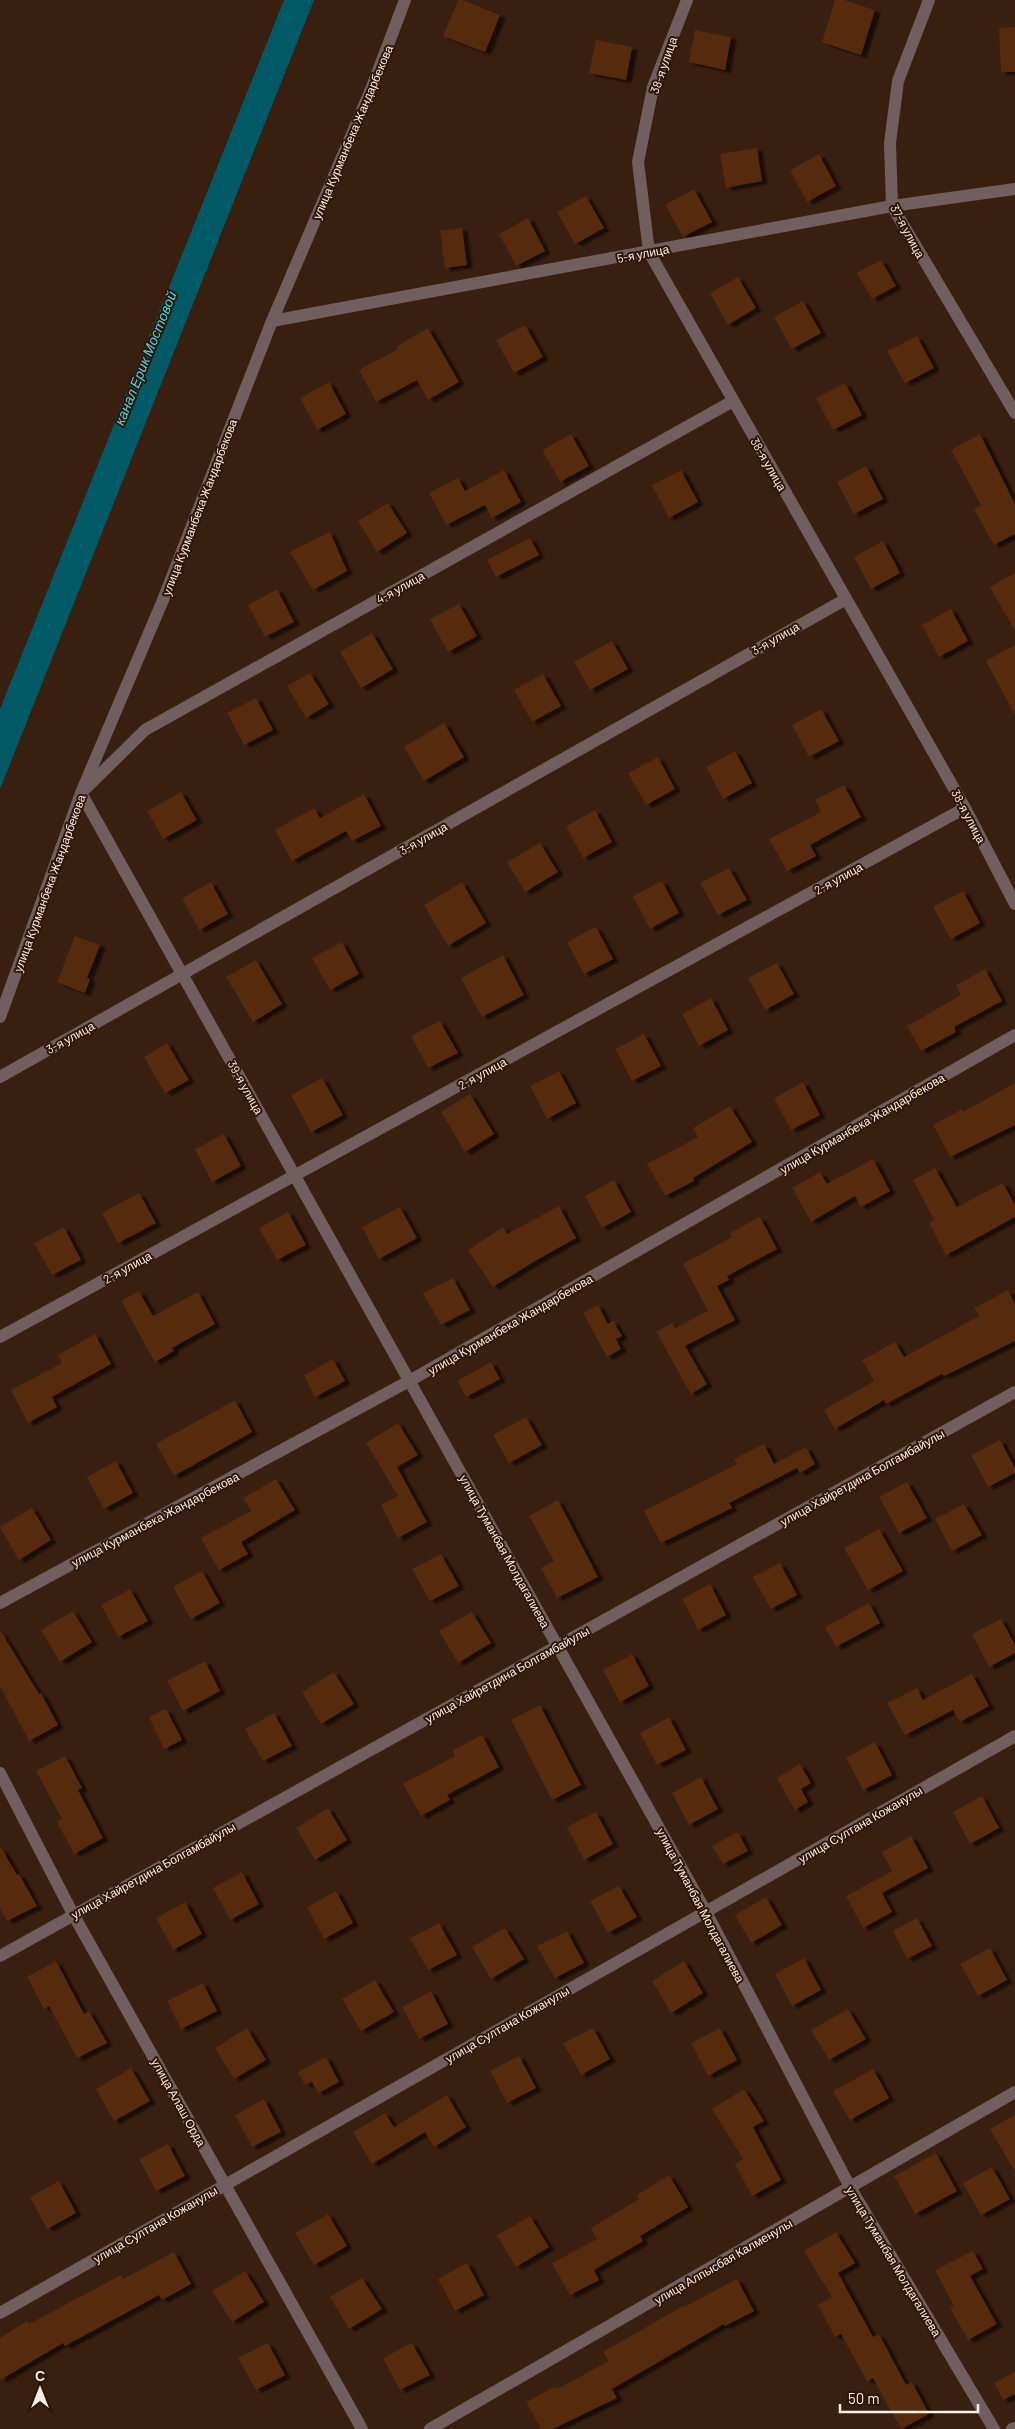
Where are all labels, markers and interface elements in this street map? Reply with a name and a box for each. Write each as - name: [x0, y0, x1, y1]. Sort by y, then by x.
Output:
- street label: 38-я улица: [647, 34, 680, 96]
- street label: улица Курманбека Жандарбекова: [309, 43, 396, 222]
- street label: 37-я улица: [887, 202, 928, 261]
- street label: 5-я улица: [616, 241, 671, 266]
- water label: канал Ерик Мостовой: [110, 288, 180, 427]
- street label: улица Курманбека Жандарбекова: [159, 417, 240, 597]
- street label: 38-я улица: [747, 435, 790, 494]
- street label: 4-я улица: [373, 568, 427, 607]
- street label: 3-я улица: [749, 619, 802, 658]
- street label: 38-я улица: [948, 787, 989, 846]
- street label: улица Курманбека Жандарбекова: [10, 792, 89, 974]
- street label: 3-я улица: [397, 819, 450, 858]
- street label: 2-я улица: [811, 859, 865, 898]
- street label: 3-я улица: [44, 1018, 97, 1057]
- street label: 2-я улица: [455, 1054, 509, 1093]
- street label: 39-я улица: [225, 1058, 267, 1117]
- street label: улица Курманбека Жандарбекова: [777, 1070, 948, 1177]
- street label: 2-я улица: [100, 1248, 154, 1287]
- street label: улица Курманбека Жандарбекова: [425, 1271, 596, 1378]
- street label: улица Хайретдина Болгамбайулы: [777, 1426, 947, 1529]
- street label: улица Курманбека Жандарбекова: [69, 1469, 242, 1570]
- street label: улица Туманбая Молдагалиева: [456, 1472, 553, 1631]
- street label: улица Хайретдина Болгамбайулы: [422, 1623, 592, 1726]
- street label: улица Султана Кожанулы: [796, 1783, 925, 1866]
- street label: улица Хайретдина Болгамбайулы: [68, 1819, 238, 1922]
- street label: улица Туманбая Молдагалиева: [653, 1825, 748, 1985]
- street label: улица Султана Кожанулы: [443, 1983, 572, 2066]
- street label: улица Алаш Орда: [148, 2056, 209, 2149]
- street label: улица Султана Кожанулы: [91, 2183, 220, 2266]
- street label: улица Туманбая Молдагалиева: [843, 2183, 945, 2340]
- street label: улица Алпысбая Калменулы: [651, 2216, 795, 2307]
- north arrow: [15, 2364, 65, 2414]
- text: С: [35, 2367, 45, 2384]
- scale bar: [840, 2382, 978, 2414]
- text: 50 m: [848, 2389, 880, 2407]

